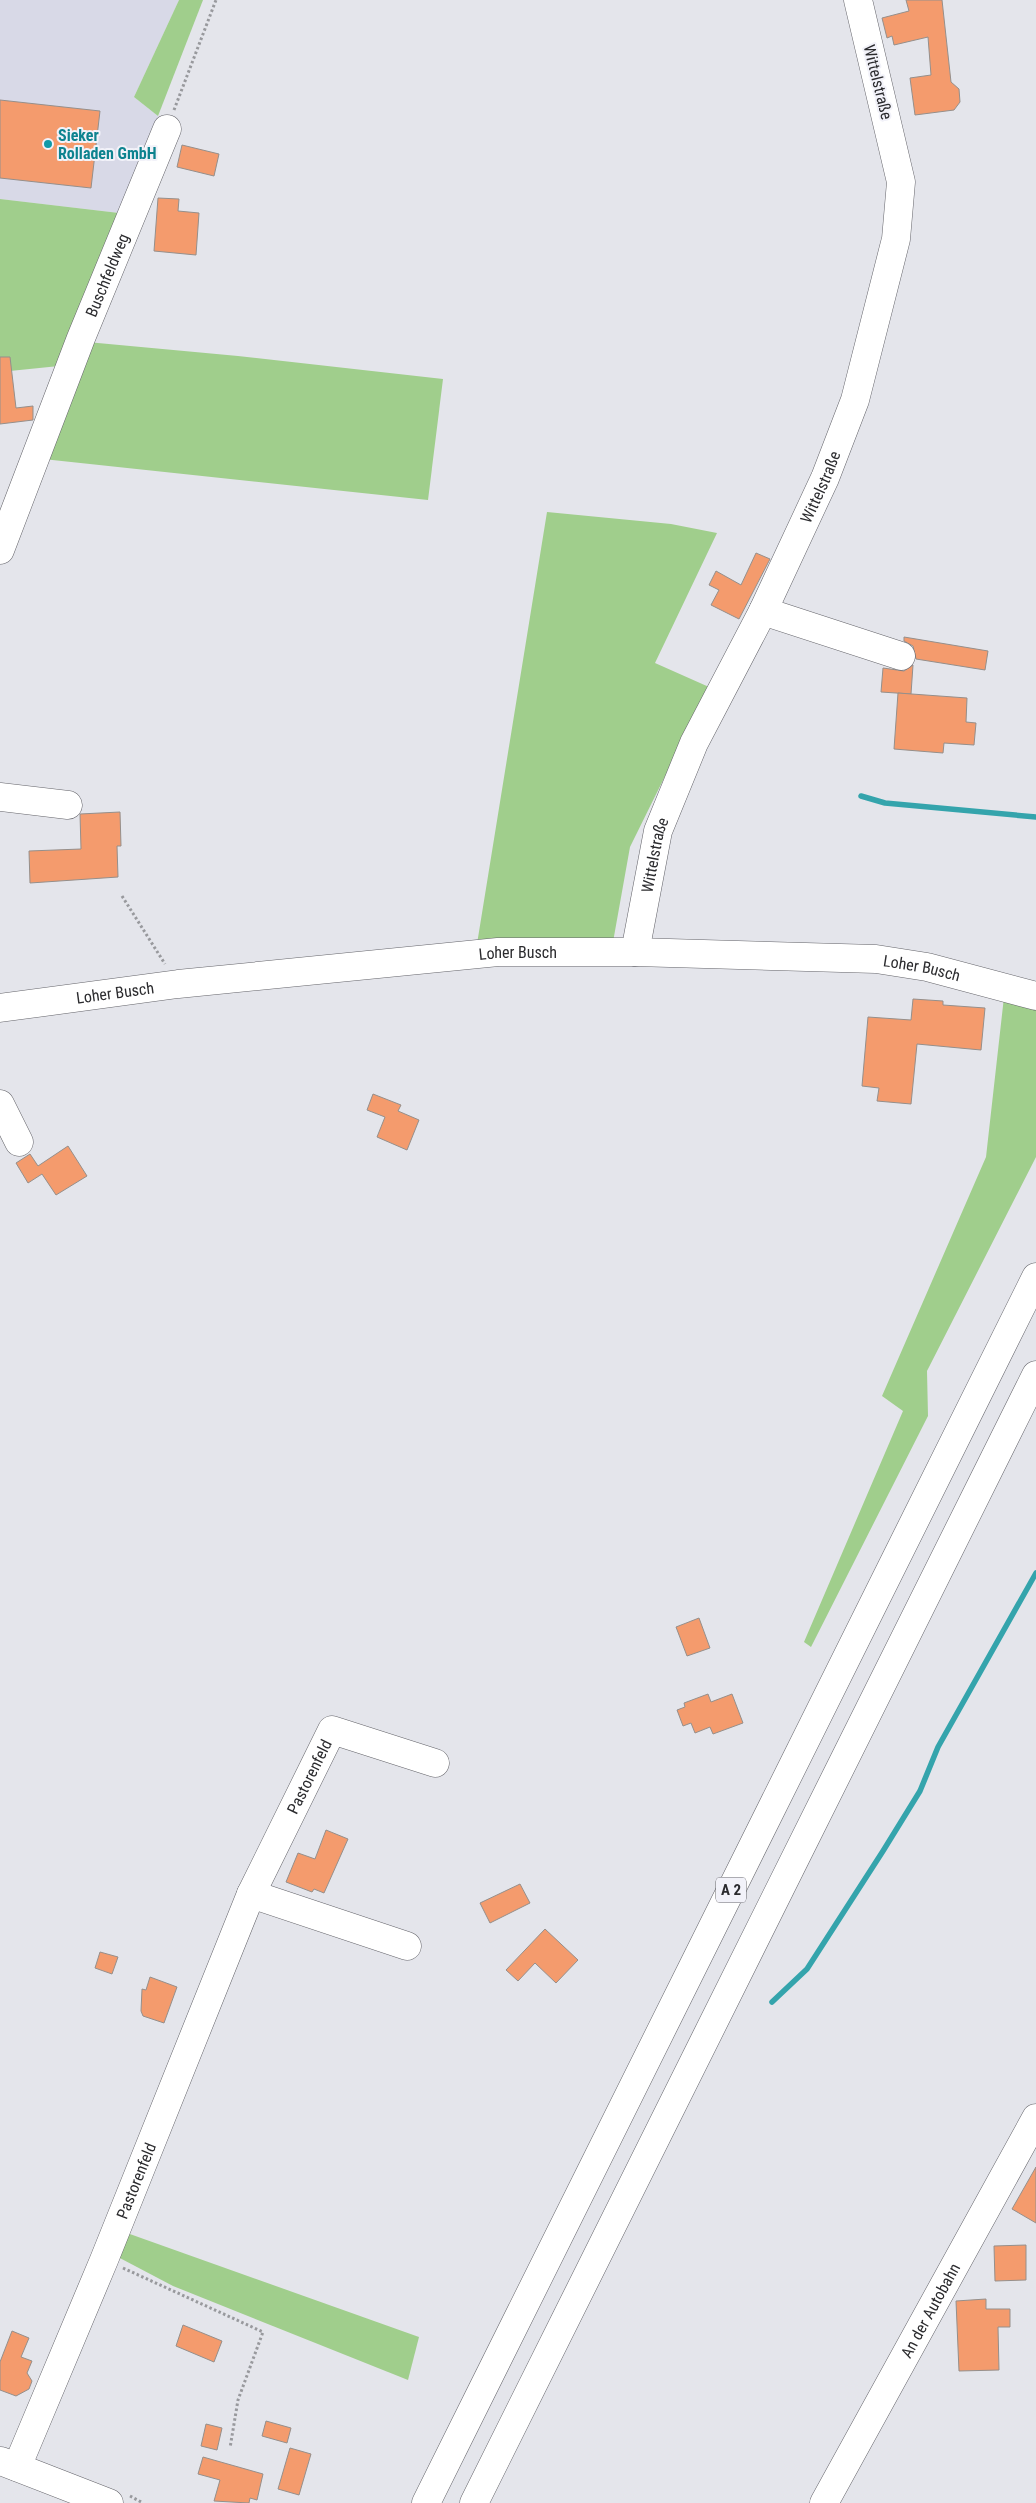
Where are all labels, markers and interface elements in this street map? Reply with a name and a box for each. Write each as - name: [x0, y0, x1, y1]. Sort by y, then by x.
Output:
- street label: Wittelstraße: [860, 43, 896, 121]
- place label: Sieker Rolladen GmbH: [58, 126, 157, 163]
- marker: Sieker Rolladen GmbH: [42, 138, 54, 150]
- street label: Buschfeldweg: [81, 230, 133, 320]
- street label: Wittelstraße: [796, 448, 844, 526]
- street label: Wittelstraße: [637, 814, 672, 894]
- street label: Loher Busch: [478, 943, 557, 963]
- street label: Loher Busch: [882, 951, 963, 985]
- street label: Loher Busch: [75, 978, 155, 1007]
- street label: Pastorenfeld: [283, 1736, 335, 1817]
- road number: A 2: [716, 1878, 746, 1902]
- street label: Pastorenfeld: [112, 2140, 160, 2222]
- street label: An der Autobahn: [896, 2260, 964, 2361]

